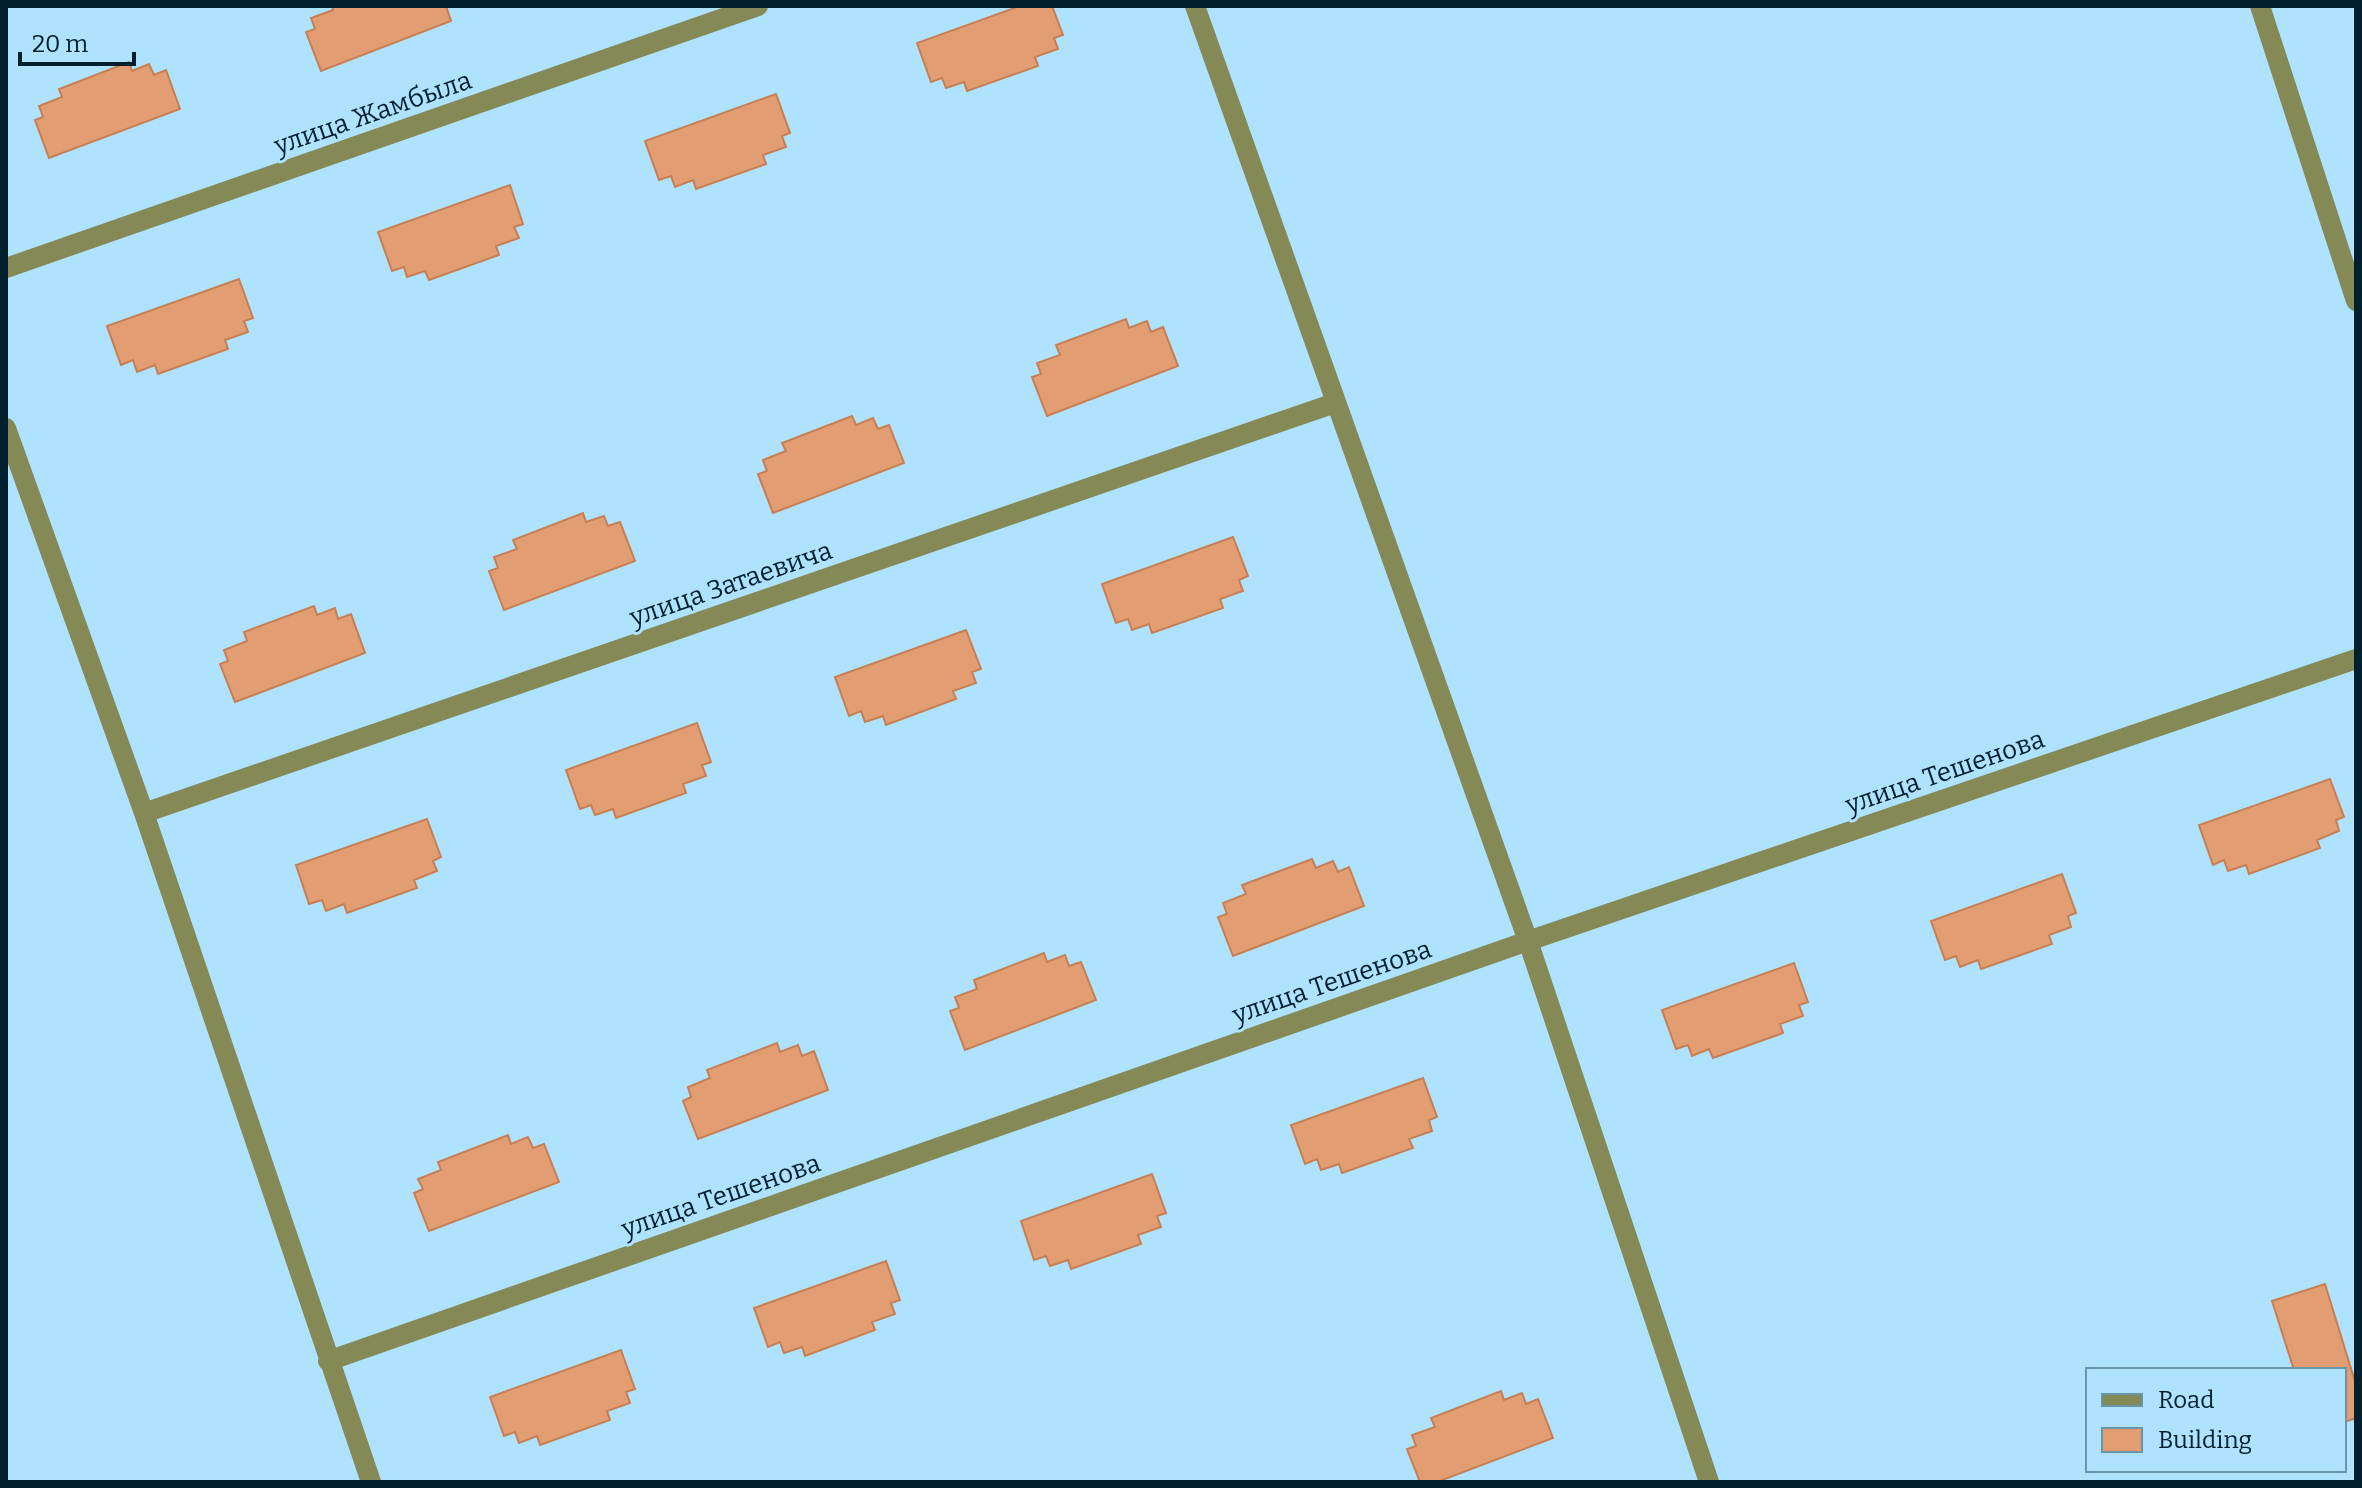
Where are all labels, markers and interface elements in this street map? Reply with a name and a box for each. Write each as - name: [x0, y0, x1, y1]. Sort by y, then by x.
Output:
- scale bar: [20, 16, 134, 66]
- text: 20 m: [32, 30, 88, 58]
- street label: улица Жамбыла: [269, 65, 476, 162]
- street label: улица Затаевича: [625, 535, 836, 633]
- street label: улица Тешенова: [1841, 723, 2049, 821]
- street label: улица Тешенова: [1228, 933, 1436, 1031]
- street label: улица Тешенова: [617, 1147, 825, 1245]
- legend: [2086, 1368, 2346, 1472]
- text: Road: [2158, 1386, 2214, 1414]
- text: Building: [2158, 1426, 2252, 1454]

